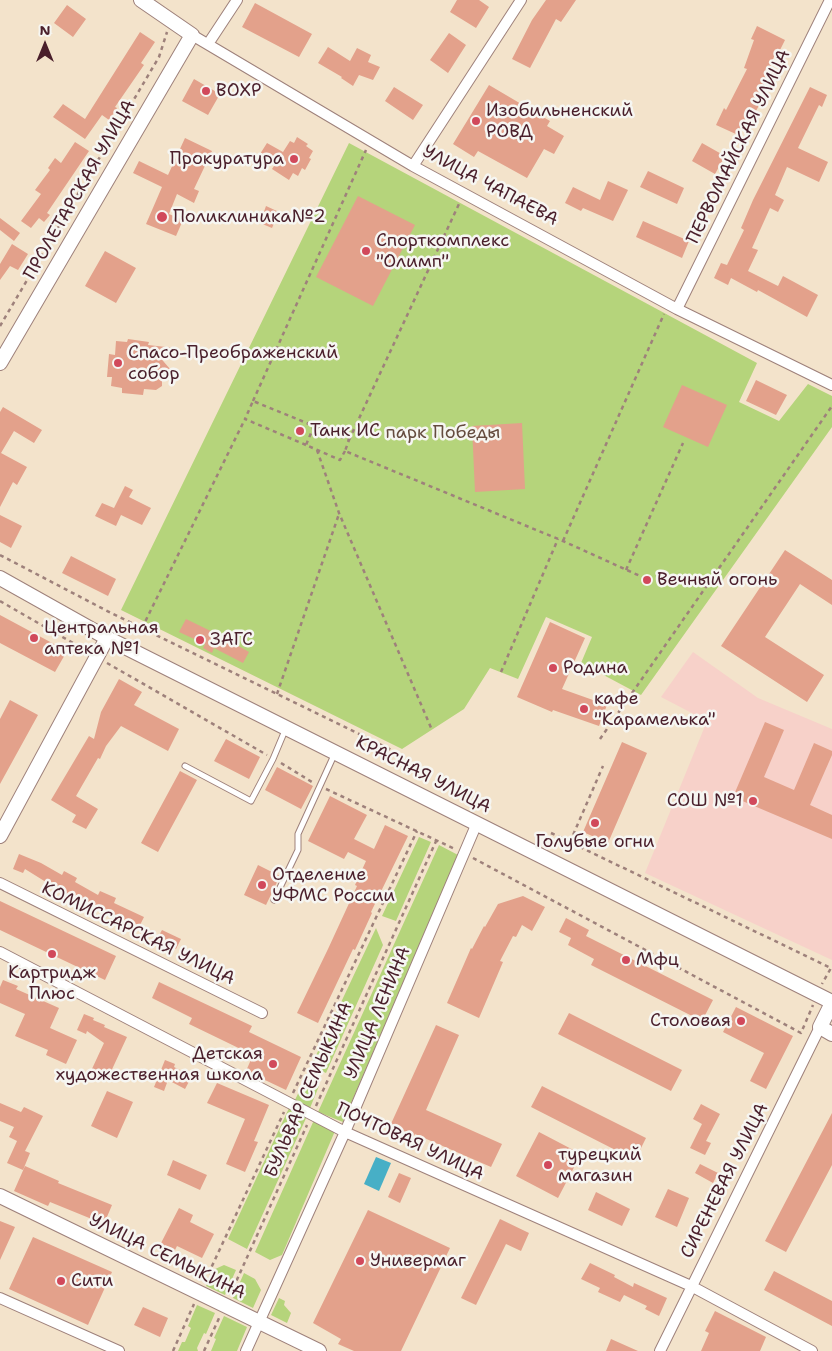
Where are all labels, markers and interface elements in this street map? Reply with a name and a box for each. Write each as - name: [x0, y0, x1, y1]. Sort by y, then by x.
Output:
- north arrow: [20, 20, 70, 70]
- text: N: [39, 21, 51, 39]
- street label: ПЕРВОМАЙСКАЯ УЛИЦА: [682, 46, 796, 248]
- place label: ВОХР: [216, 80, 261, 102]
- marker: ВОХР: [200, 85, 212, 97]
- street label: ПРОЛЕТАРСКАЯ УЛИЦА: [20, 96, 140, 284]
- place label: Изобильненский РОВД: [486, 100, 633, 142]
- marker: Изобильненский РОВД: [470, 115, 482, 127]
- street label: УЛИЦА ЧАПАЕВА: [418, 141, 562, 231]
- place label: Прокуратура: [170, 148, 284, 170]
- marker: Прокуратура: [288, 153, 300, 165]
- place label: Поликлиника№2: [173, 206, 326, 228]
- marker: Поликлиника№2: [155, 210, 169, 224]
- place label: Спорткомплекс "Олимп": [376, 230, 509, 272]
- marker: Спорткомплекс "Олимп": [360, 245, 372, 257]
- place label: Спасо-Преображенский собор: [128, 342, 338, 384]
- marker: Спасо-Преображенский собор: [112, 357, 124, 369]
- place label: Танк ИС: [310, 420, 380, 442]
- park label: парк Победы: [386, 422, 500, 444]
- marker: Танк ИС: [294, 425, 306, 437]
- place label: Вечный огонь: [657, 569, 777, 591]
- marker: Вечный огонь: [641, 574, 653, 586]
- place label: Центральная аптека №1: [44, 617, 159, 660]
- place label: ЗАГС: [210, 629, 253, 651]
- marker: Центральная аптека №1: [28, 632, 40, 644]
- marker: ЗАГС: [194, 634, 206, 646]
- place label: Родина: [563, 657, 628, 679]
- marker: Родина: [547, 662, 559, 674]
- place label: кафе "Карамелька": [594, 688, 716, 731]
- marker: кафе "Карамелька": [578, 703, 590, 715]
- street label: КРАСНАЯ УЛИЦА: [352, 732, 494, 818]
- place label: СОШ №1: [667, 790, 743, 812]
- marker: СОШ №1: [747, 795, 759, 807]
- marker: Голубые огни: [589, 817, 601, 829]
- place label: Голубые огни: [535, 831, 655, 853]
- place label: Отделение УФМС России: [272, 864, 395, 906]
- street label: КОМИССАРСКАЯ УЛИЦА: [38, 878, 238, 990]
- marker: Отделение УФМС России: [256, 879, 268, 891]
- street label: УЛИЦА ЛЕНИНА: [340, 944, 416, 1082]
- marker: Картридж Плюс: [46, 948, 58, 960]
- place label: Мфц: [636, 949, 679, 971]
- marker: Мфц: [620, 954, 632, 966]
- place label: Картридж Плюс: [8, 962, 96, 1004]
- street label: БУЛЬВАР СЕМЫКИНА: [261, 999, 357, 1181]
- place label: Столовая: [650, 1010, 731, 1032]
- marker: Столовая: [735, 1015, 747, 1027]
- place label: Детская художественная школа: [56, 1043, 263, 1086]
- marker: Детская художественная школа: [267, 1058, 279, 1070]
- street label: ПОЧТОВАЯ УЛИЦА: [333, 1098, 487, 1186]
- street label: СИРЕНЕВАЯ УЛИЦА: [677, 1100, 773, 1262]
- place label: турецкий магазин: [558, 1144, 642, 1186]
- marker: турецкий магазин: [542, 1159, 554, 1171]
- street label: УЛИЦА СЕМЫКИНА: [85, 1210, 249, 1304]
- place label: Универмаг: [370, 1250, 466, 1272]
- marker: Универмаг: [354, 1255, 366, 1267]
- place label: Сити: [71, 1270, 113, 1292]
- marker: Сити: [55, 1275, 67, 1287]

